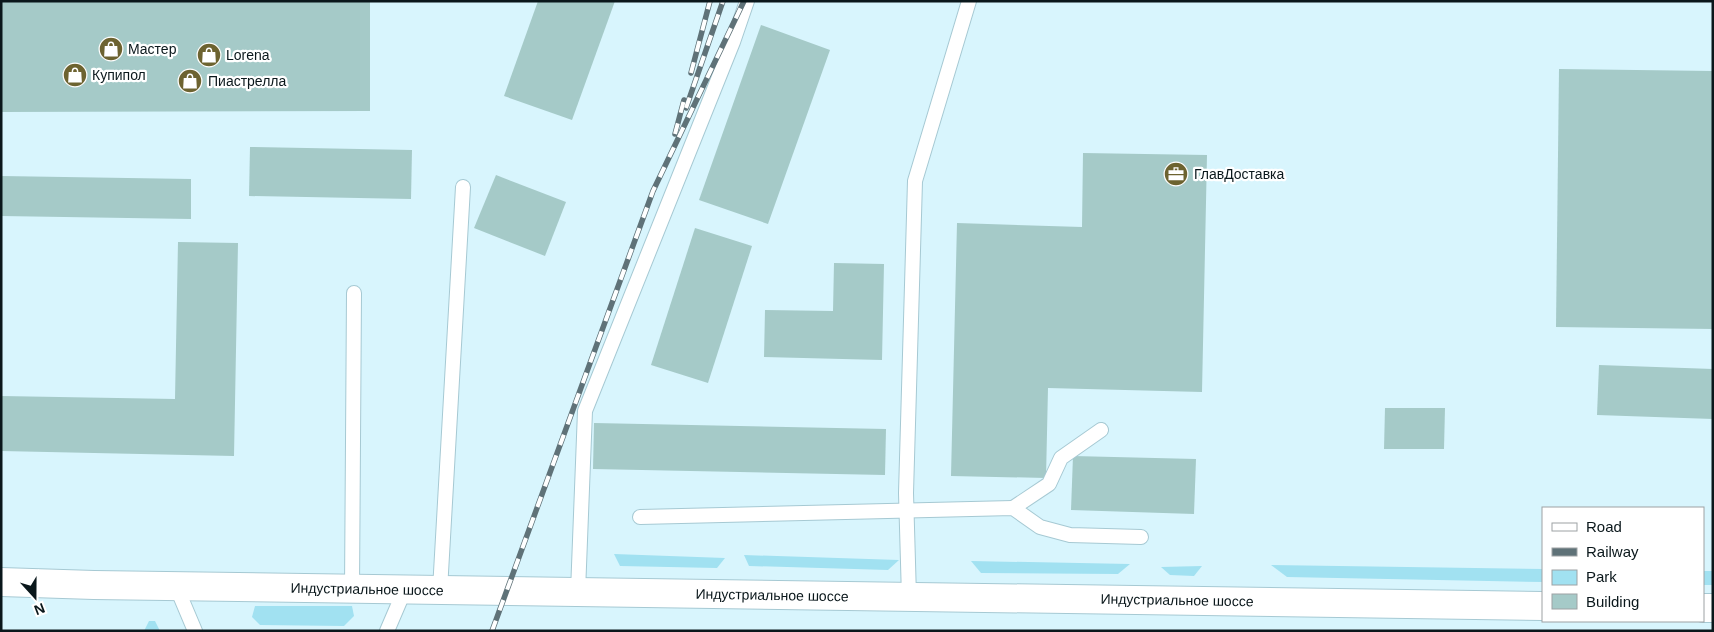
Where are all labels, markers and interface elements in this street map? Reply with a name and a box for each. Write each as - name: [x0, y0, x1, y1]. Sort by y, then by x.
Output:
- shop icon: Мастер: [98, 36, 124, 62]
- place label: Мастер: [128, 41, 177, 57]
- shop icon: Lorena: [196, 42, 222, 68]
- place label: Lorena: [226, 47, 270, 63]
- shop icon: Купипол: [62, 62, 88, 88]
- place label: Купипол: [92, 67, 146, 83]
- shop icon: Пиастрелла: [177, 68, 203, 94]
- place label: Пиастрелла: [208, 73, 287, 89]
- office icon: ГлавДоставка: [1163, 161, 1189, 187]
- place label: ГлавДоставка: [1194, 166, 1285, 182]
- legend: [1542, 507, 1704, 622]
- text: Road: [1586, 518, 1622, 535]
- text: Railway: [1586, 543, 1639, 560]
- text: Park: [1586, 568, 1617, 585]
- north arrow: [10, 572, 60, 622]
- street label: Индустриальное шоссе: [290, 580, 444, 598]
- street label: Индустриальное шоссе: [695, 586, 849, 604]
- street label: Индустриальное шоссе: [1100, 591, 1254, 609]
- text: Building: [1586, 593, 1639, 610]
- text: N: [32, 600, 47, 618]

